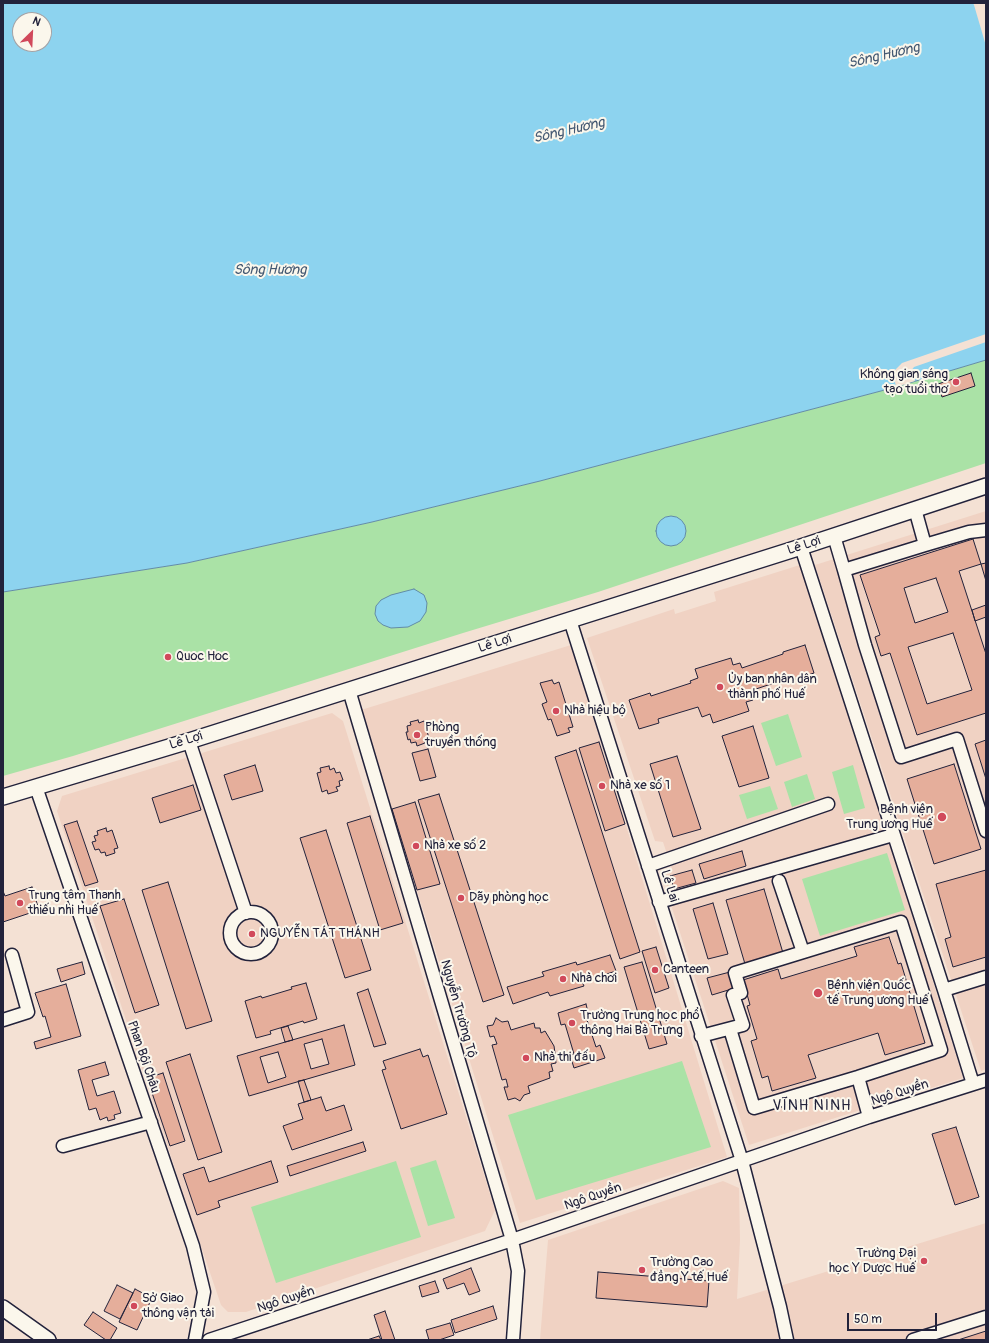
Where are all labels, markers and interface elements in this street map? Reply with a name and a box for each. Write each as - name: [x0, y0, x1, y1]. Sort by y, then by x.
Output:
- north arrow: [12, 12, 52, 52]
- text: N: [31, 14, 43, 29]
- water label: Sông Hương: [847, 40, 921, 72]
- water label: Sông Hương: [532, 115, 606, 147]
- water label: Sông Hương: [234, 262, 306, 278]
- place label: Không gian sáng tạo tuổi thơ: [860, 367, 948, 398]
- marker: Không gian sáng tạo tuổi thơ: [951, 377, 961, 387]
- street label: Lê Lợi: [785, 533, 823, 559]
- street label: Lê Lợi: [476, 631, 514, 657]
- place label: Quoc Hoc: [176, 649, 229, 665]
- marker: Quoc Hoc: [163, 652, 173, 662]
- place label: Ủy ban nhân dân thành phố Huế: [728, 672, 817, 703]
- marker: Ủy ban nhân dân thành phố Huế: [715, 682, 725, 692]
- place label: Nhà hiệu bộ: [564, 703, 626, 719]
- marker: Nhà hiệu bộ: [551, 706, 561, 716]
- place label: Phòng truyền thống: [425, 720, 496, 751]
- street label: Lê Lợi: [167, 729, 205, 753]
- marker: Phòng truyền thống: [412, 730, 422, 740]
- place label: Nhà xe số 1: [610, 778, 670, 794]
- marker: Nhà xe số 1: [597, 781, 607, 791]
- place label: Bệnh viện Trung ương Huế: [846, 802, 933, 833]
- marker: Bệnh viện Trung ương Huế: [936, 811, 948, 823]
- place label: Nhà xe số 2: [424, 838, 486, 854]
- marker: Nhà xe số 2: [411, 841, 421, 851]
- street label: Lê Lai: [657, 868, 681, 904]
- place label: Trung tâm Thanh thiếu nhi Huế: [28, 888, 121, 919]
- place label: Dãy phòng học: [469, 890, 549, 906]
- marker: Dãy phòng học: [456, 893, 466, 903]
- marker: Trung tâm Thanh thiếu nhi Huế: [15, 898, 25, 908]
- place label: NGUYỄN TÁT THÁNH: [260, 926, 380, 942]
- marker: NGUYỄN TÁT THÁNH: [247, 929, 257, 939]
- street label: Nguyễn Trường Tộ: [437, 958, 479, 1060]
- place label: Canteen: [663, 962, 709, 978]
- marker: Canteen: [650, 965, 660, 975]
- place label: Nhà chơi: [571, 971, 617, 987]
- marker: Nhà chơi: [558, 974, 568, 984]
- place label: Bệnh viện Quốc tế Trung ương Huế: [827, 978, 929, 1009]
- marker: Bệnh viện Quốc tế Trung ương Huế: [812, 987, 824, 999]
- place label: Trường Trung học phổ thông Hai Bà Trưng: [580, 1008, 700, 1039]
- marker: Trường Trung học phổ thông Hai Bà Trưng: [567, 1018, 577, 1028]
- street label: Phan Bội Châu: [123, 1019, 163, 1095]
- place label: Nhà thi đấu: [534, 1050, 595, 1066]
- marker: Nhà thi đấu: [521, 1053, 531, 1063]
- street label: Ngô Quyền: [869, 1076, 931, 1110]
- district label: VĨNH NINH: [772, 1097, 852, 1115]
- street label: Ngô Quyền: [562, 1180, 624, 1214]
- place label: Trường Đại học Y Dược Huế: [829, 1246, 916, 1277]
- place label: Trường Cao đẳng Y tế Huế: [650, 1255, 728, 1286]
- marker: Trường Đại học Y Dược Huế: [919, 1256, 929, 1266]
- marker: Trường Cao đẳng Y tế Huế: [637, 1265, 647, 1275]
- street label: Ngô Quyền: [255, 1283, 317, 1317]
- place label: Sở Giao thông vận tải: [142, 1291, 214, 1322]
- marker: Sở Giao thông vận tải: [129, 1301, 139, 1311]
- scale bar: [849, 1305, 939, 1331]
- text: 50 m: [854, 1312, 882, 1327]

